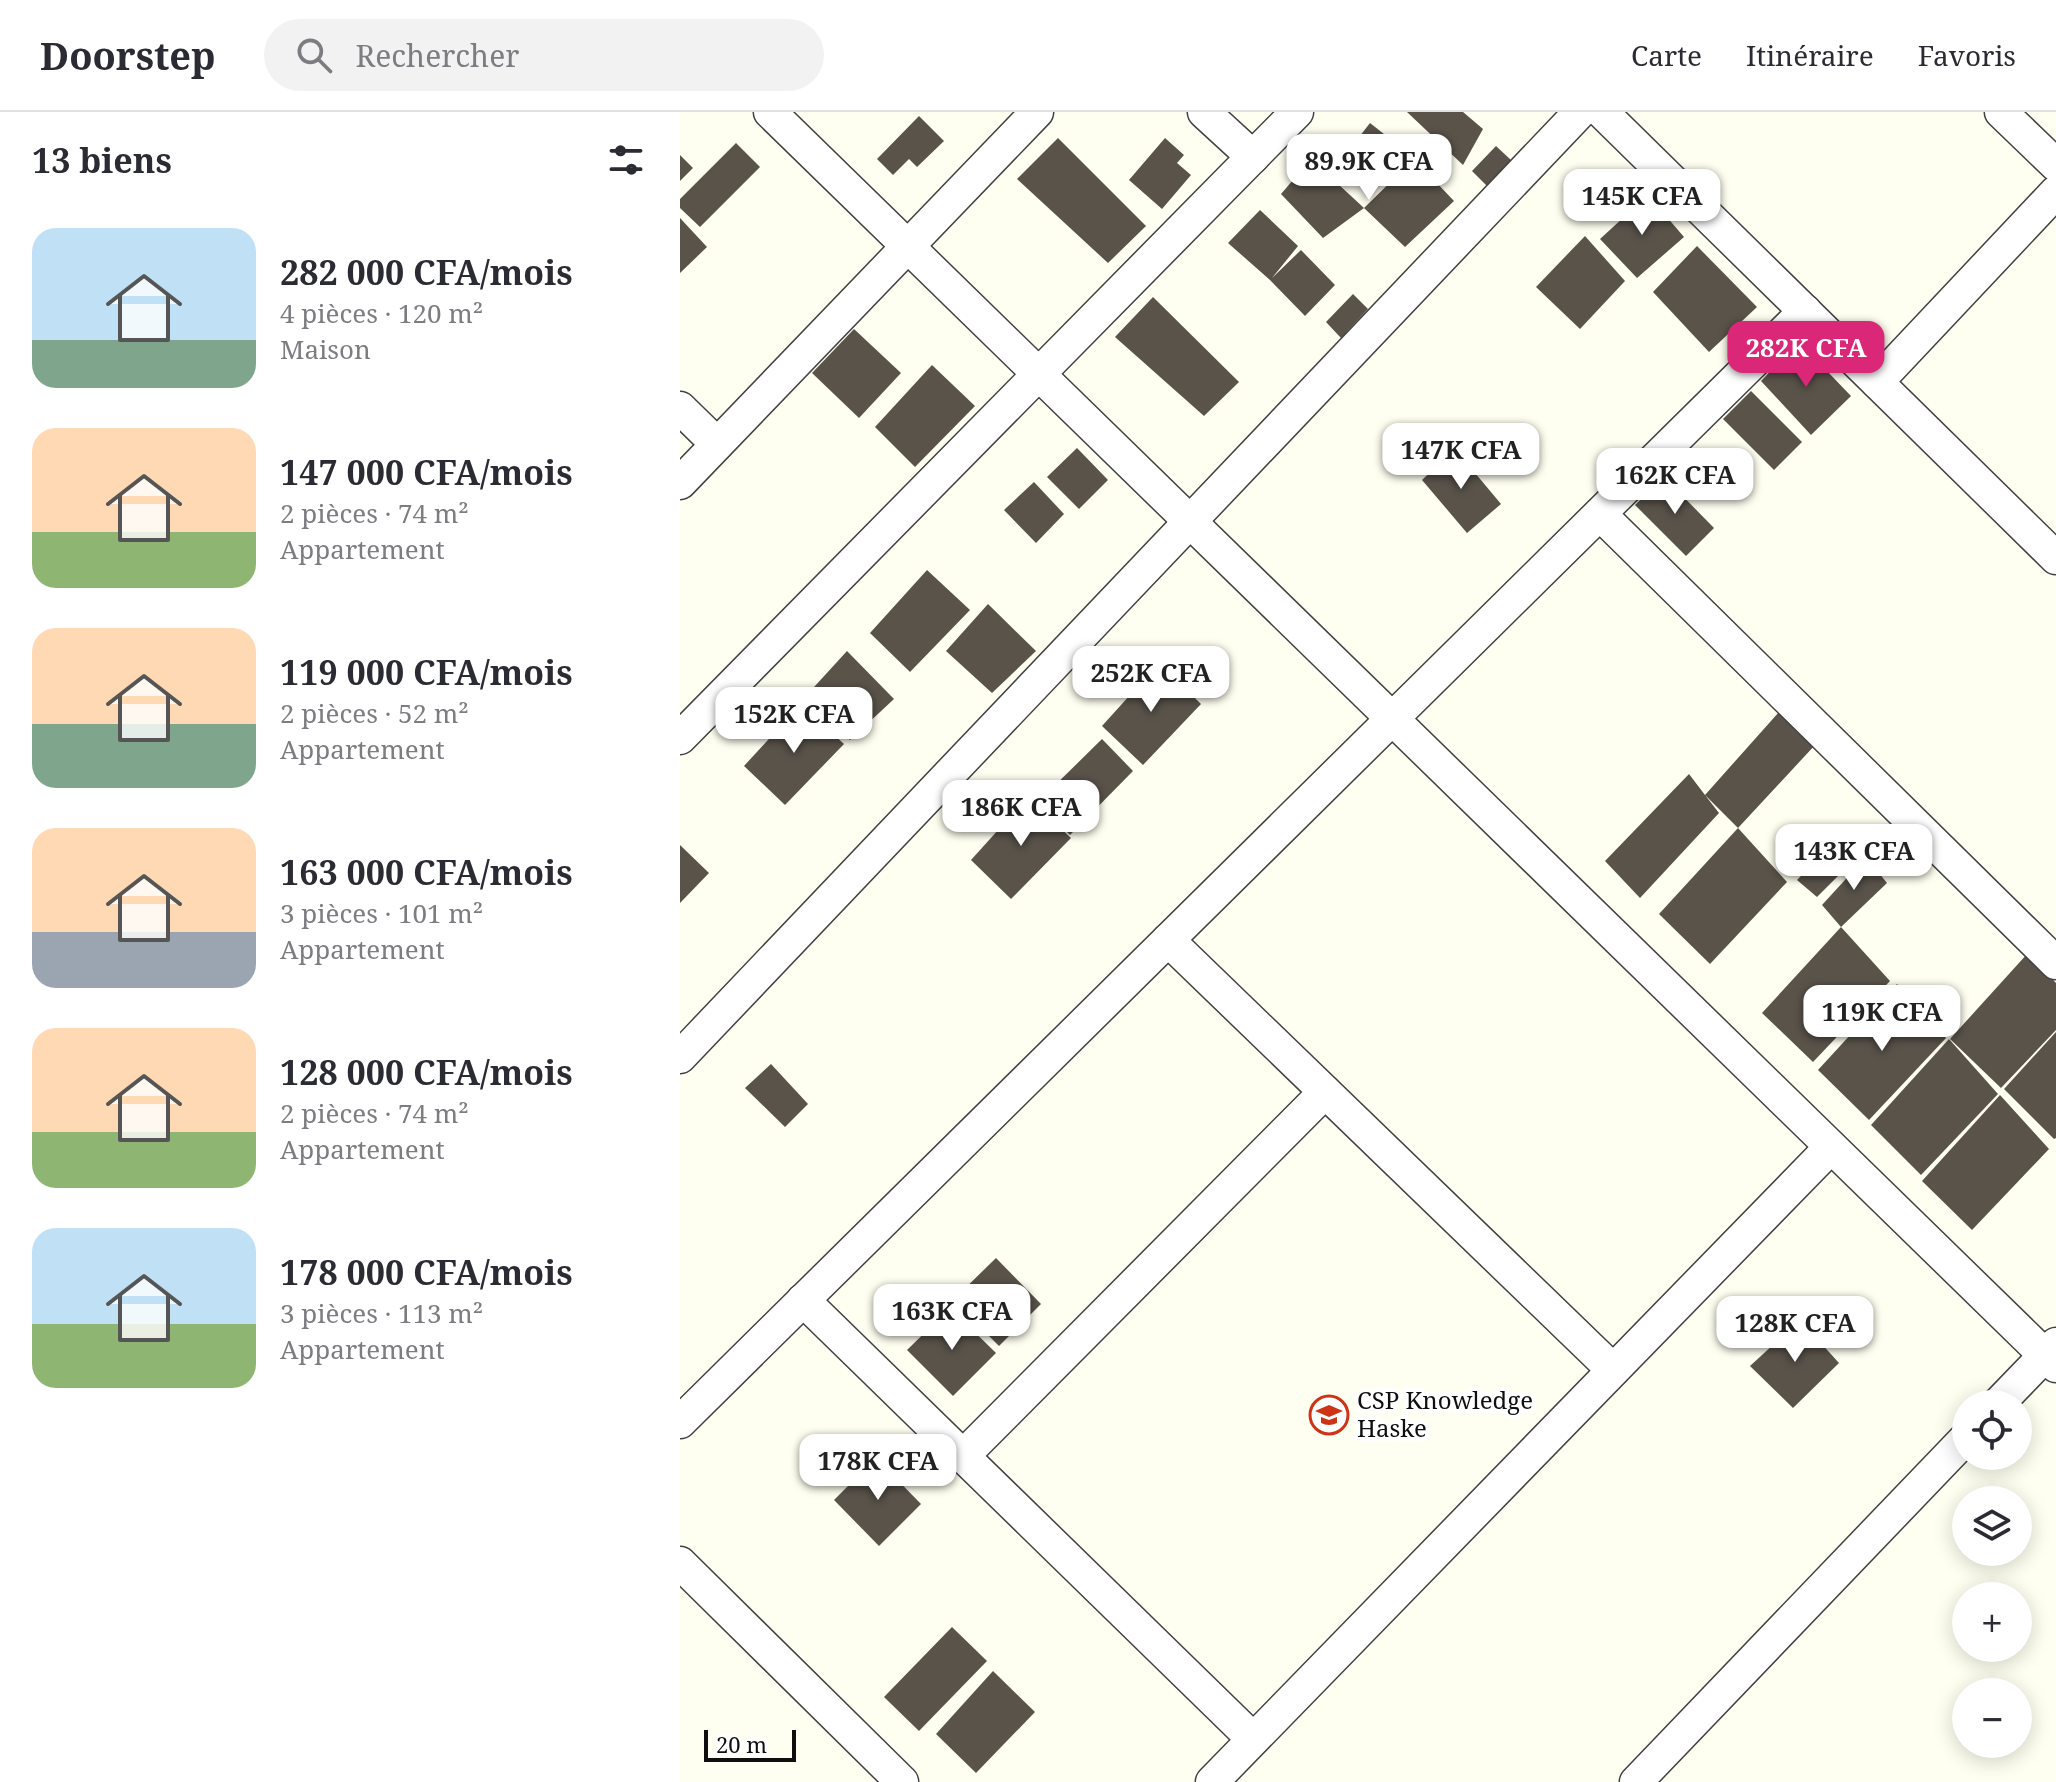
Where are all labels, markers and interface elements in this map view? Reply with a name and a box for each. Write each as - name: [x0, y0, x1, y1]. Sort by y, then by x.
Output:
- search box: [264, 19, 824, 91]
- text: Doorstep: [40, 29, 216, 81]
- icon: search: [292, 33, 336, 77]
- text: Rechercher: [356, 35, 519, 76]
- text: Carte: [1631, 36, 1702, 74]
- text: Itinéraire: [1746, 36, 1874, 74]
- text: Favoris: [1918, 36, 2016, 74]
- pin: 89.9K CFA: [1277, 134, 1461, 202]
- text: 13 biens: [32, 137, 172, 183]
- icon: filters: [604, 138, 648, 182]
- text: 89.9K CFA: [1305, 142, 1433, 178]
- pin: 145K CFA: [1559, 169, 1725, 237]
- text: 145K CFA: [1581, 177, 1703, 213]
- text: 282 000 CFA/mois: [280, 249, 573, 295]
- icon: home: [96, 260, 192, 356]
- text: 4 pièces · 120 m²: [280, 295, 483, 331]
- pin: 282K CFA: [1723, 321, 1889, 389]
- text: 282K CFA: [1745, 329, 1867, 365]
- text: Maison: [280, 331, 371, 367]
- pin: 147K CFA: [1378, 423, 1544, 491]
- text: 147K CFA: [1400, 431, 1522, 467]
- pin: 162K CFA: [1592, 448, 1758, 516]
- text: 147 000 CFA/mois: [280, 449, 573, 495]
- text: 162K CFA: [1614, 456, 1736, 492]
- icon: home: [96, 460, 192, 556]
- text: 2 pièces · 74 m²: [280, 495, 469, 531]
- text: Appartement: [280, 531, 445, 567]
- pin: 252K CFA: [1068, 646, 1234, 714]
- text: 119 000 CFA/mois: [280, 649, 573, 695]
- text: 252K CFA: [1090, 654, 1212, 690]
- icon: home: [96, 660, 192, 756]
- pin: 152K CFA: [711, 687, 877, 755]
- text: 2 pièces · 52 m²: [280, 695, 469, 731]
- text: 152K CFA: [733, 695, 855, 731]
- text: Appartement: [280, 731, 445, 767]
- pin: 186K CFA: [938, 780, 1104, 848]
- text: 186K CFA: [960, 788, 1082, 824]
- pin: 143K CFA: [1771, 824, 1937, 892]
- text: 143K CFA: [1793, 832, 1915, 868]
- text: 163 000 CFA/mois: [280, 849, 573, 895]
- icon: home: [96, 860, 192, 956]
- text: 3 pièces · 101 m²: [280, 895, 483, 931]
- text: Appartement: [280, 931, 445, 967]
- pin: 119K CFA: [1799, 985, 1965, 1053]
- text: 119K CFA: [1821, 993, 1943, 1029]
- text: 128 000 CFA/mois: [280, 1049, 573, 1095]
- icon: home: [96, 1060, 192, 1156]
- text: 2 pièces · 74 m²: [280, 1095, 469, 1131]
- text: Appartement: [280, 1131, 445, 1167]
- text: 178 000 CFA/mois: [280, 1249, 573, 1295]
- icon: home: [96, 1260, 192, 1356]
- pin: 163K CFA: [869, 1284, 1035, 1352]
- text: 163K CFA: [891, 1292, 1013, 1328]
- text: 3 pièces · 113 m²: [280, 1295, 483, 1331]
- pin: 128K CFA: [1712, 1296, 1878, 1364]
- text: 128K CFA: [1734, 1304, 1856, 1340]
- text: Appartement: [280, 1331, 445, 1367]
- place label: CSP Knowledge Haske: [1357, 1383, 1533, 1444]
- map controls: [1952, 1390, 2032, 1758]
- button: locate: [1952, 1390, 2032, 1470]
- school or university icon: CSP Knowledge Haske: [1308, 1394, 1350, 1436]
- pin: 178K CFA: [795, 1434, 961, 1502]
- text: 178K CFA: [817, 1442, 939, 1478]
- button: layers: [1952, 1486, 2032, 1566]
- button: +: [1952, 1582, 2032, 1662]
- button: −: [1952, 1678, 2032, 1758]
- scale bar: [704, 1726, 796, 1762]
- text: 20 m: [716, 1729, 767, 1759]

